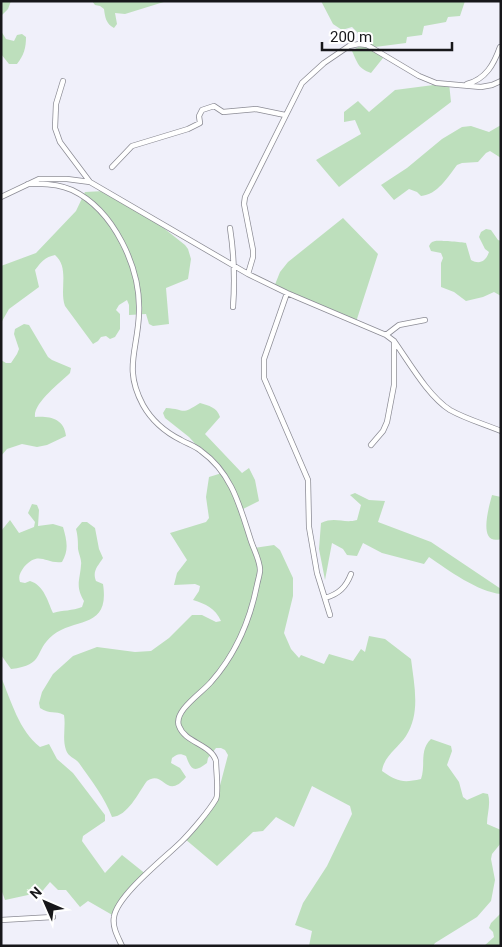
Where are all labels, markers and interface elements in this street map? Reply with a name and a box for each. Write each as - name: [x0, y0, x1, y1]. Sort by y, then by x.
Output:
- scale bar: [322, 20, 452, 52]
- text: 200 m: [330, 28, 372, 46]
- north arrow: [20, 877, 70, 927]
- text: N: [27, 884, 45, 902]

